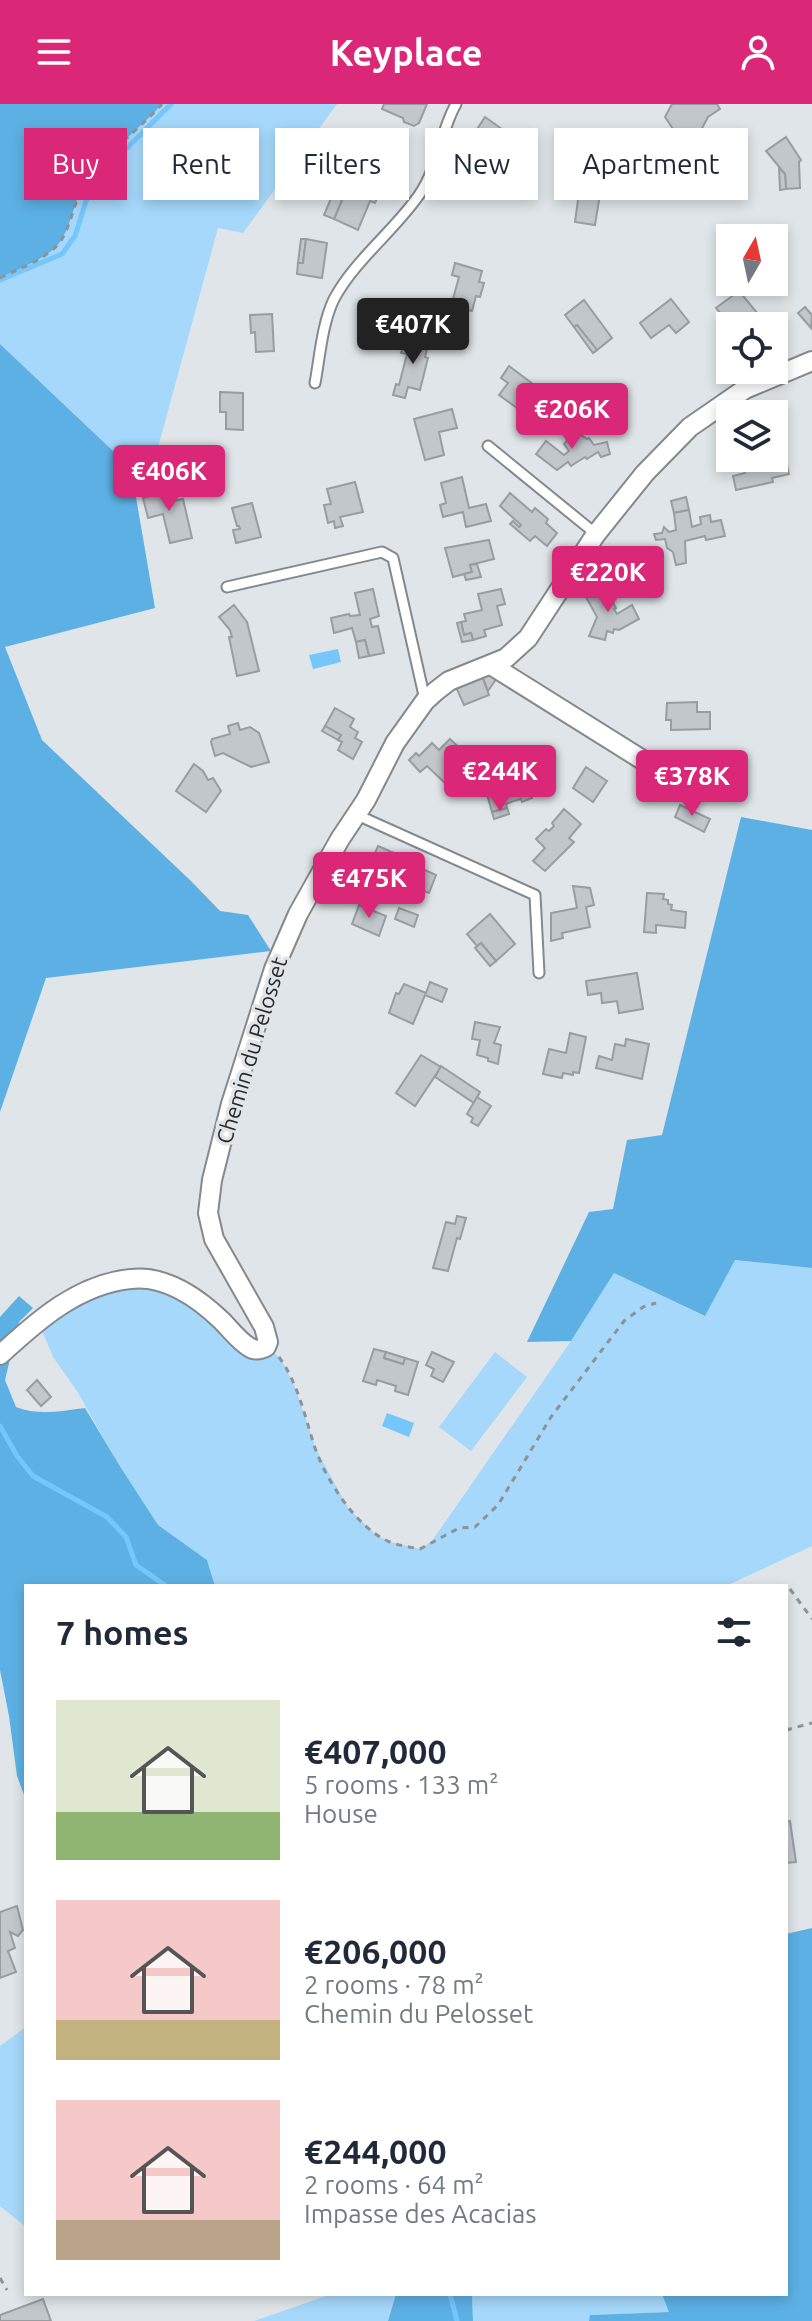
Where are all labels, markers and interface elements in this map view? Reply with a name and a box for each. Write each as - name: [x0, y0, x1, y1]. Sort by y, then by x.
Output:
- icon: menu: [32, 30, 76, 74]
- icon: person: [736, 30, 780, 74]
- text: Keyplace: [330, 32, 482, 73]
- chip: Buy: [24, 128, 127, 200]
- chip: Rent: [143, 128, 259, 200]
- chip: Filters: [275, 128, 409, 200]
- chip: New: [425, 128, 538, 200]
- chip: Apartment: [554, 128, 748, 200]
- north arrow: [716, 224, 788, 296]
- map controls: [716, 224, 788, 472]
- pin: €407K: [357, 298, 469, 366]
- text: €407K: [375, 309, 451, 338]
- button: locate: [716, 312, 788, 384]
- pin: €206K: [516, 383, 628, 451]
- text: €206K: [534, 394, 610, 423]
- button: layers: [716, 400, 788, 472]
- pin: €406K: [113, 445, 225, 513]
- text: €406K: [131, 456, 207, 485]
- pin: €220K: [552, 546, 664, 614]
- text: €220K: [570, 557, 646, 586]
- pin: €244K: [444, 745, 556, 813]
- pin: €378K: [636, 750, 748, 818]
- text: €244K: [462, 756, 538, 785]
- text: €378K: [654, 761, 730, 790]
- pin: €475K: [313, 852, 425, 920]
- text: €475K: [331, 863, 407, 892]
- street label: Chemin du Pelosset: [211, 953, 291, 1146]
- icon: filters: [712, 1610, 756, 1654]
- text: 7 homes: [56, 1613, 189, 1651]
- icon: home: [120, 1732, 216, 1828]
- text: €407,000: [304, 1732, 447, 1770]
- text: 5 rooms · 133 m²: [304, 1770, 499, 1799]
- text: House: [304, 1799, 378, 1828]
- icon: home: [120, 1932, 216, 2028]
- text: €206,000: [304, 1932, 447, 1970]
- text: 2 rooms · 78 m²: [304, 1970, 484, 1999]
- text: Chemin du Pelosset: [304, 1999, 533, 2028]
- icon: home: [120, 2132, 216, 2228]
- text: €244,000: [304, 2132, 447, 2170]
- text: 2 rooms · 64 m²: [304, 2170, 484, 2199]
- text: Impasse des Acacias: [304, 2199, 537, 2228]

